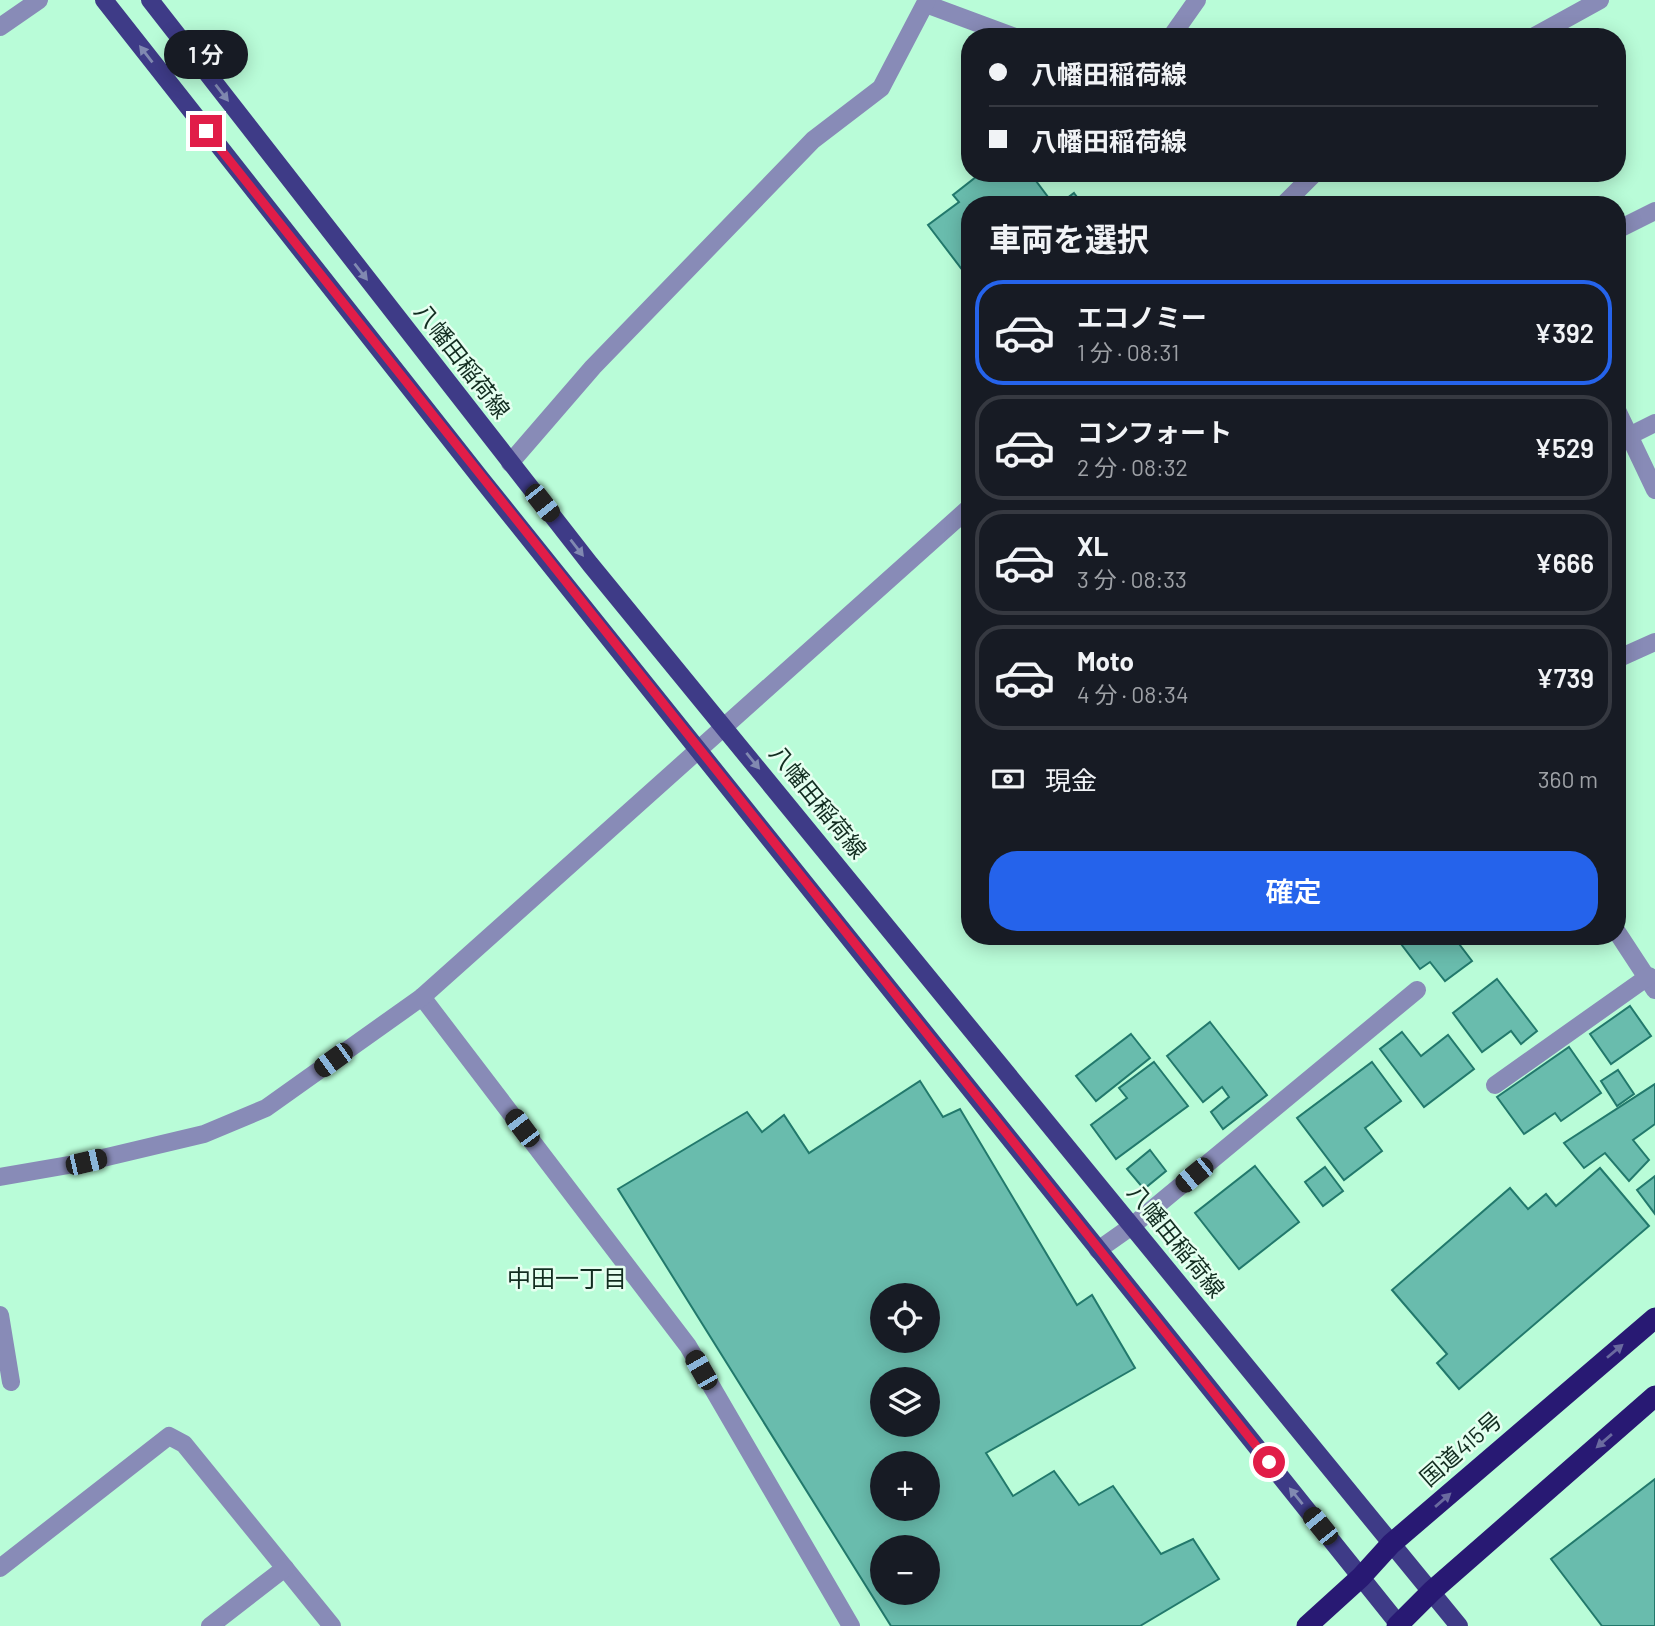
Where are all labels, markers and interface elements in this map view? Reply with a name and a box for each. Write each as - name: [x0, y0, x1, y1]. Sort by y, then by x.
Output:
- callout: 1 分: [164, 30, 248, 78]
- text: 1 分: [188, 40, 224, 68]
- one-way arrow: [139, 45, 154, 63]
- text: 八幡田稲荷線: [1031, 58, 1187, 89]
- one-way arrow: [214, 83, 229, 101]
- route end: [190, 115, 222, 147]
- text: 八幡田稲荷線: [1031, 125, 1187, 156]
- text: 車両を選択: [989, 219, 1149, 257]
- one-way arrow: [354, 263, 368, 281]
- street label: 八幡田稲荷線: [409, 297, 516, 423]
- icon: car: [993, 301, 1056, 364]
- text: エコノミー: [1077, 301, 1207, 332]
- text: ¥392: [1534, 317, 1594, 348]
- text: 1 分 · 08:31: [1077, 338, 1179, 366]
- icon: car: [993, 416, 1056, 479]
- text: コンフォート: [1077, 416, 1232, 447]
- text: ¥529: [1534, 432, 1594, 463]
- text: 2 分 · 08:32: [1077, 453, 1188, 481]
- car: [521, 480, 564, 526]
- text: XL: [1077, 530, 1108, 561]
- icon: car: [993, 531, 1056, 594]
- one-way arrow: [569, 539, 583, 557]
- text: ¥666: [1535, 547, 1594, 578]
- text: 3 分 · 08:33: [1077, 565, 1187, 593]
- text: Moto: [1077, 645, 1134, 676]
- icon: car: [993, 646, 1056, 709]
- text: ¥739: [1536, 662, 1594, 693]
- text: 4 分 · 08:34: [1077, 680, 1189, 708]
- street label: 八幡田稲荷線: [764, 739, 873, 864]
- one-way arrow: [745, 753, 760, 770]
- icon: cash: [989, 760, 1027, 798]
- text: 現金: [1045, 764, 1097, 795]
- text: 360 m: [1538, 765, 1598, 793]
- button: 確定: [989, 851, 1598, 931]
- car: [310, 1039, 357, 1081]
- car: [501, 1105, 544, 1151]
- car: [64, 1147, 109, 1177]
- car: [1172, 1154, 1217, 1196]
- street label: 八幡田稲荷線: [1122, 1178, 1231, 1303]
- district label: 中田一丁目: [507, 1263, 627, 1292]
- map controls: [870, 1283, 940, 1605]
- button: locate: [870, 1283, 940, 1353]
- one-way arrow: [1607, 1344, 1624, 1359]
- car: [682, 1347, 721, 1393]
- button: layers: [870, 1367, 940, 1437]
- street label: 国道415号: [1414, 1405, 1507, 1491]
- one-way arrow: [1595, 1433, 1612, 1448]
- route start: [1253, 1446, 1285, 1478]
- button: +: [870, 1451, 940, 1521]
- one-way arrow: [1289, 1488, 1304, 1505]
- one-way arrow: [1434, 1492, 1452, 1508]
- car: [1299, 1503, 1342, 1549]
- button: −: [870, 1535, 940, 1605]

